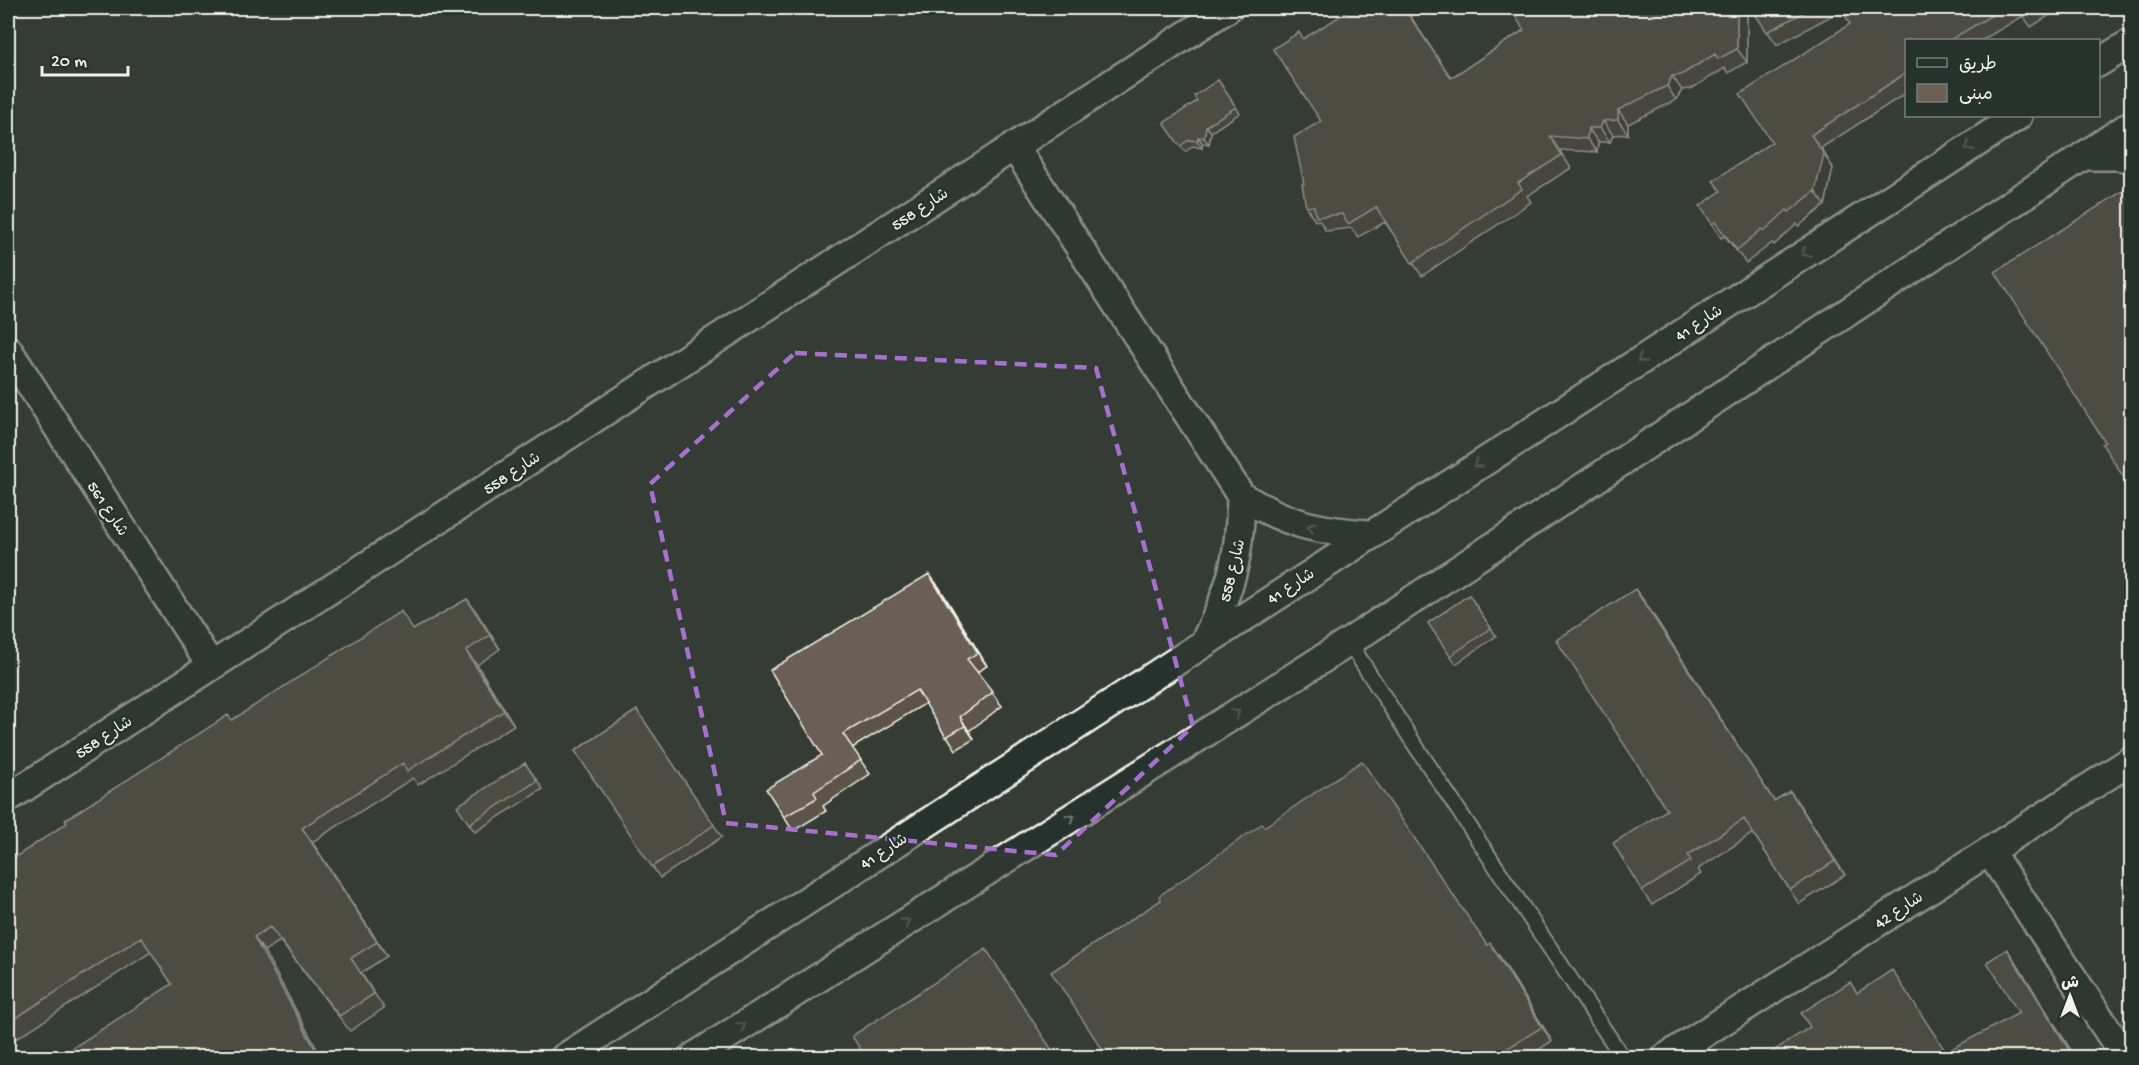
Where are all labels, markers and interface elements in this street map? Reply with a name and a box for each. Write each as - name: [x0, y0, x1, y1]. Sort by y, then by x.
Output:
- scale bar: [42, 39, 128, 77]
- legend: [1905, 39, 2100, 117]
- text: 20 m: [51, 52, 87, 73]
- text: طريق: [1959, 55, 1997, 76]
- text: مبنى: [1959, 85, 1993, 106]
- one-way arrow: [1965, 140, 1975, 152]
- street label: شارع 558: [889, 186, 953, 236]
- one-way arrow: [1801, 246, 1812, 257]
- street label: شارع 41: [1673, 303, 1727, 347]
- one-way arrow: [1637, 351, 1647, 363]
- street label: شارع 558: [481, 450, 545, 500]
- one-way arrow: [1473, 457, 1483, 469]
- street label: شارع 561: [81, 479, 131, 541]
- one-way arrow: [1306, 522, 1316, 535]
- street label: شارع 558: [1217, 537, 1251, 604]
- street label: شارع 41: [1265, 566, 1319, 610]
- one-way arrow: [1230, 709, 1240, 721]
- street label: شارع 558: [73, 714, 137, 764]
- one-way arrow: [1065, 813, 1075, 825]
- street label: شارع 41: [858, 831, 912, 875]
- street label: شارع 42: [1872, 889, 1928, 935]
- one-way arrow: [900, 917, 910, 929]
- north arrow: [2040, 966, 2100, 1026]
- text: ش: [2061, 975, 2079, 994]
- one-way arrow: [735, 1023, 746, 1034]

